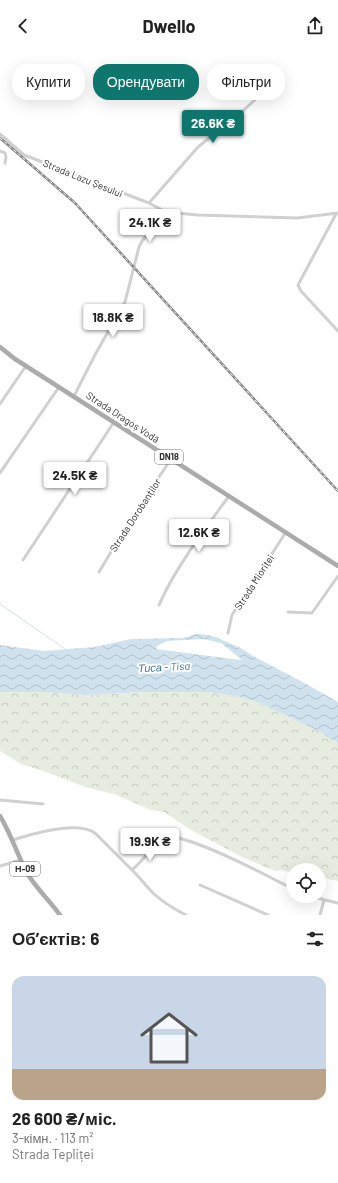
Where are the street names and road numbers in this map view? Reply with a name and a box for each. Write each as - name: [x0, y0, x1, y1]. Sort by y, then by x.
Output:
- street label: Strada Lazu Șesului: [41, 157, 125, 199]
- street label: Strada Dragoș Vodă: [84, 389, 162, 445]
- road number: DN18: [155, 450, 183, 464]
- street label: Strada Dorobanților: [107, 476, 163, 554]
- street label: Strada Mioriței: [232, 552, 276, 612]
- road number: Н-09: [10, 862, 40, 876]

